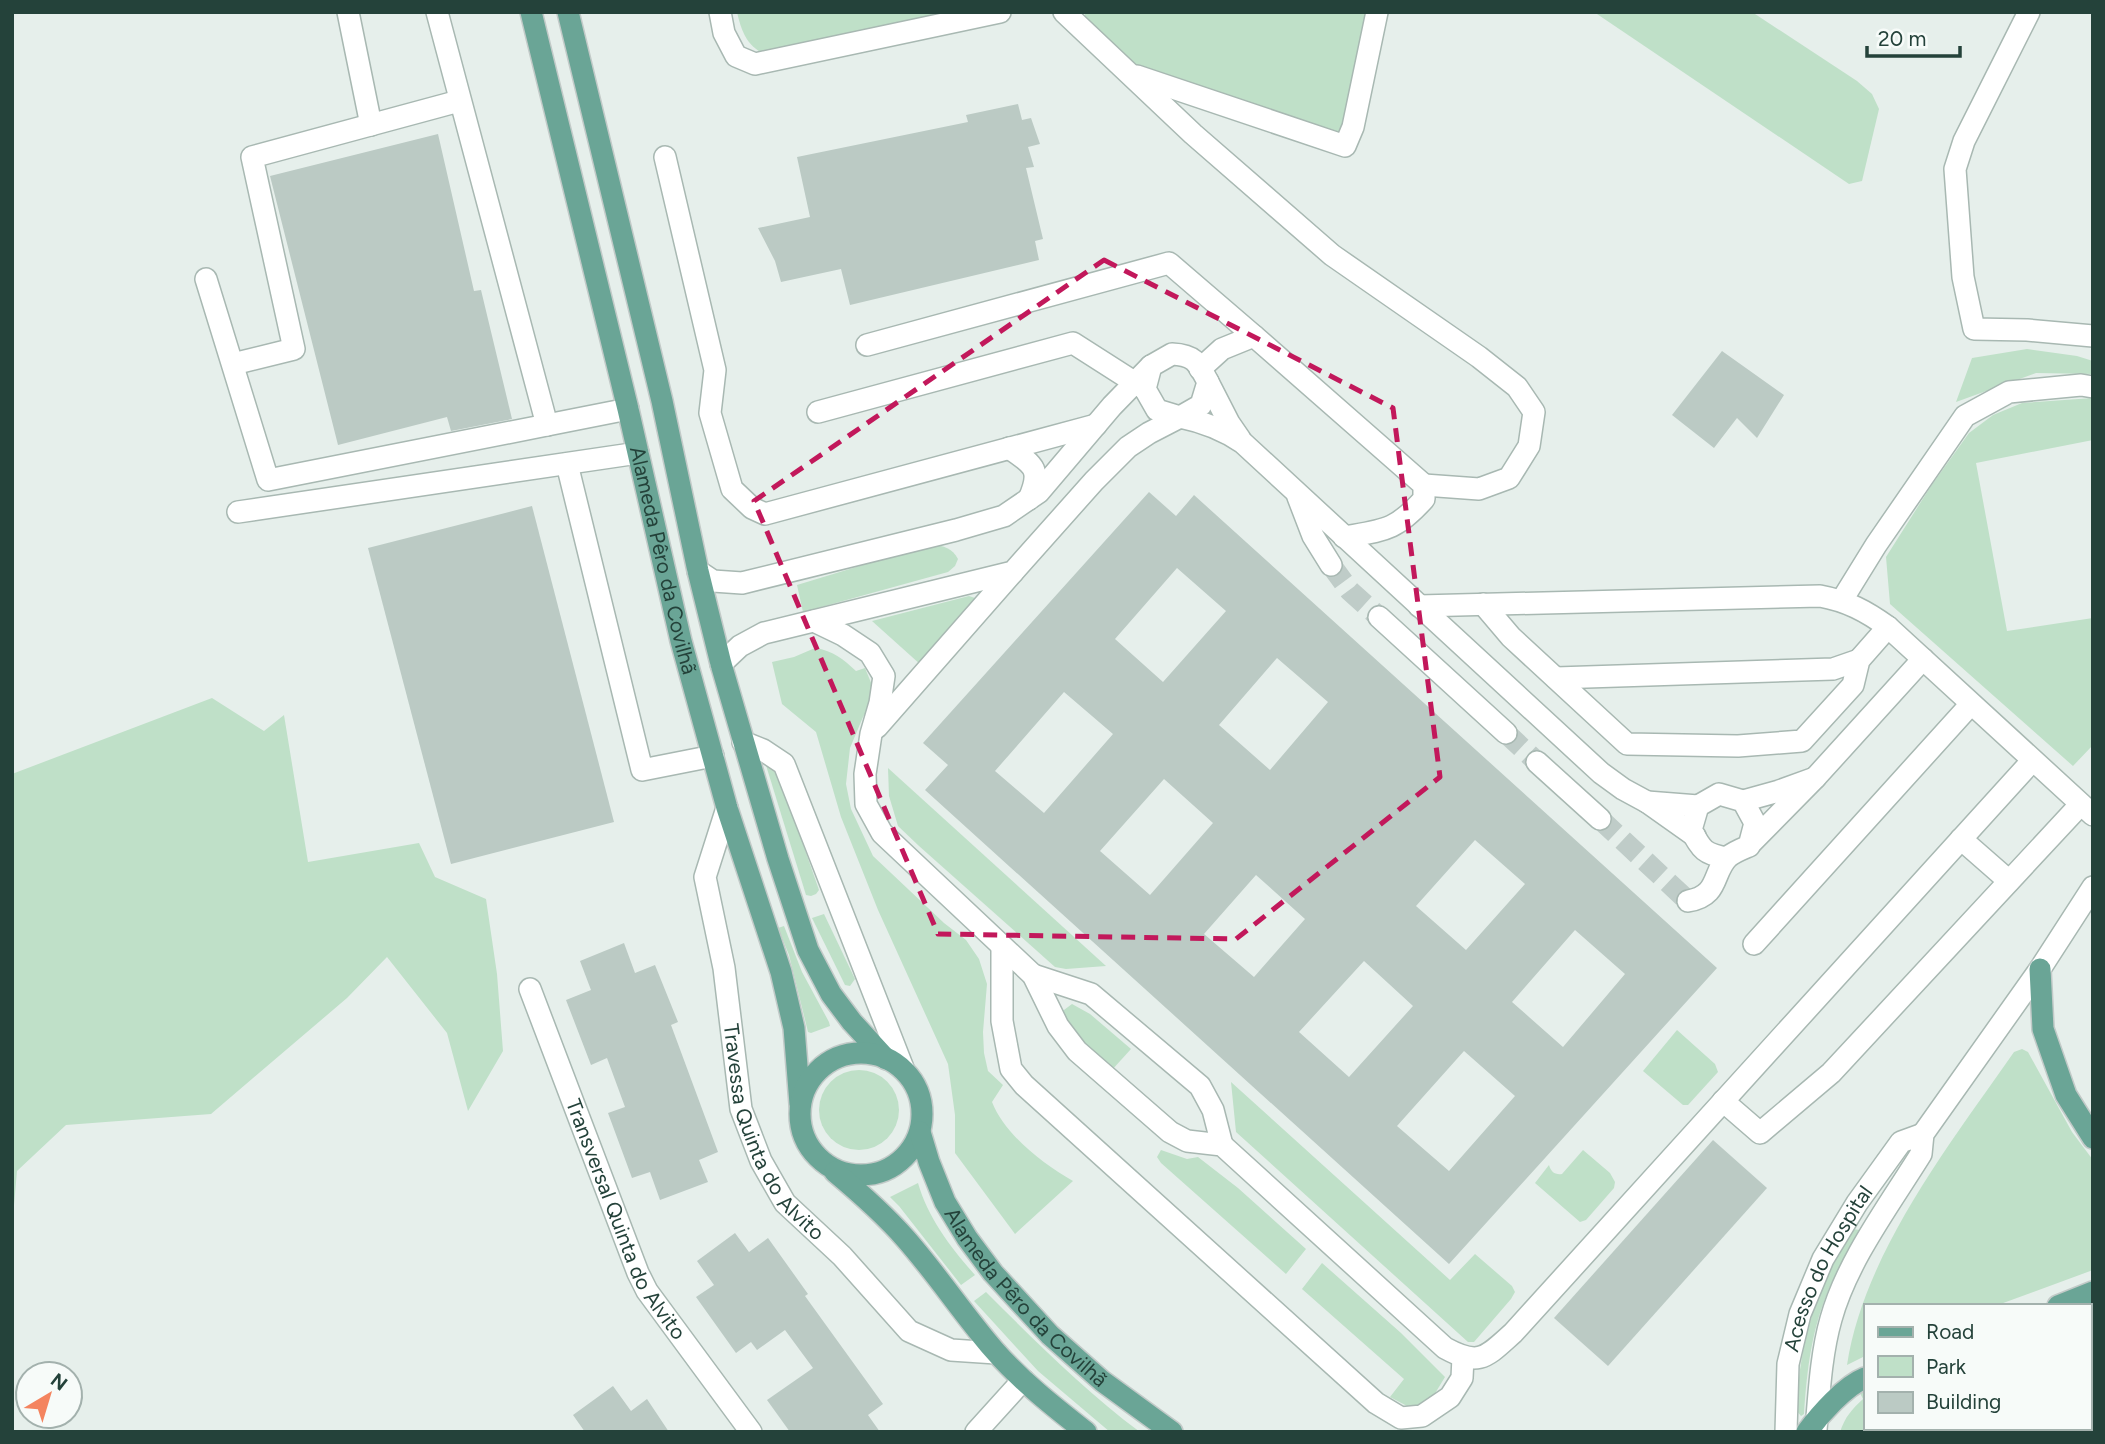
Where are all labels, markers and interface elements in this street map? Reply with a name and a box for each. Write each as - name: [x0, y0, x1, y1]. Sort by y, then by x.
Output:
- scale bar: [1867, 14, 1960, 58]
- text: 20 m: [1878, 26, 1926, 51]
- street label: Alameda Pêro da Covilhã: [625, 444, 703, 677]
- street label: Travessa Quinta do Alvito: [719, 1022, 830, 1245]
- street label: Transversal Quinta do Alvito: [561, 1095, 691, 1344]
- street label: Acesso do Hospital: [1778, 1181, 1877, 1354]
- street label: Alameda Pêro da Covilhã: [939, 1203, 1113, 1392]
- legend: [1864, 1304, 2091, 1430]
- text: Road: [1926, 1319, 1974, 1344]
- text: Park: [1926, 1354, 1967, 1379]
- north arrow: [14, 1360, 84, 1430]
- text: N: [46, 1368, 72, 1396]
- text: Building: [1926, 1389, 2001, 1414]

